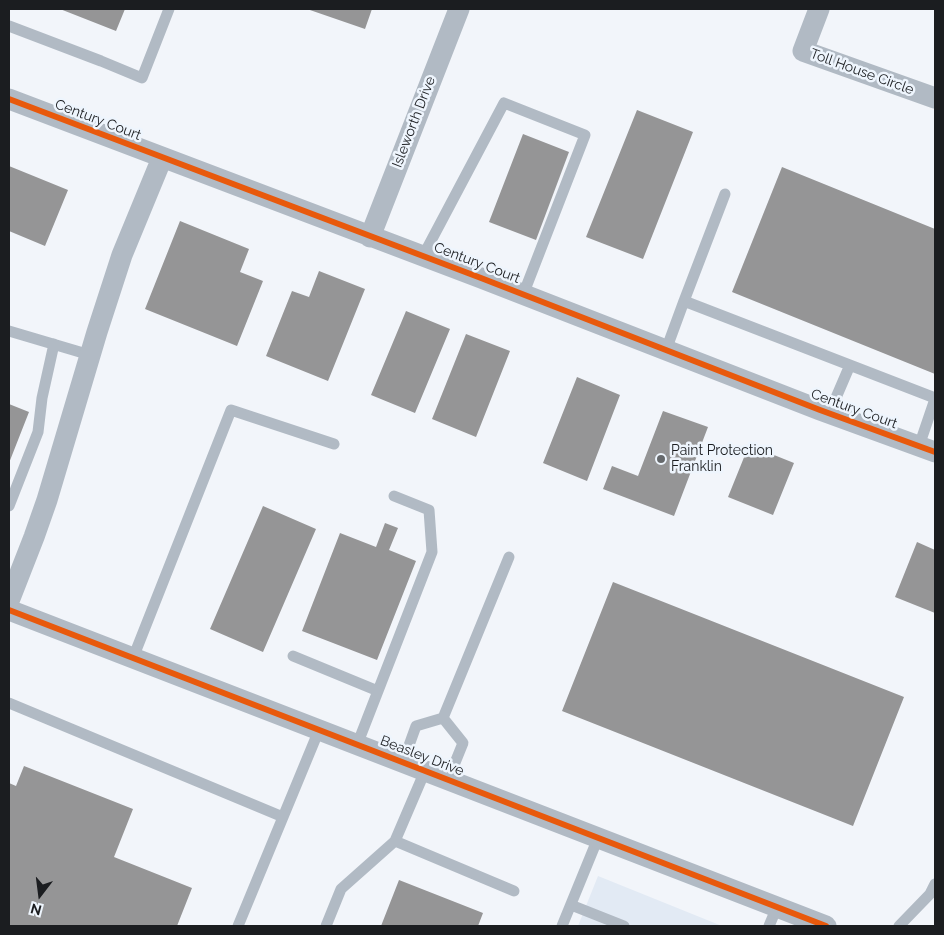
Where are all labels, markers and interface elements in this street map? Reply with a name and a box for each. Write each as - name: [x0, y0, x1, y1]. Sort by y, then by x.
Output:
- street label: Toll House Circle: [808, 45, 916, 99]
- street label: Isleworth Drive: [389, 74, 439, 170]
- street label: Century Court: [53, 96, 143, 144]
- street label: Century Court: [432, 239, 522, 287]
- street label: Century Court: [808, 386, 900, 432]
- place label: Paint Protection Franklin: [671, 443, 773, 476]
- marker: Paint Protection Franklin: [655, 453, 667, 465]
- street label: Beasley Drive: [378, 732, 466, 780]
- north arrow: [15, 870, 65, 920]
- text: N: [29, 900, 43, 919]

